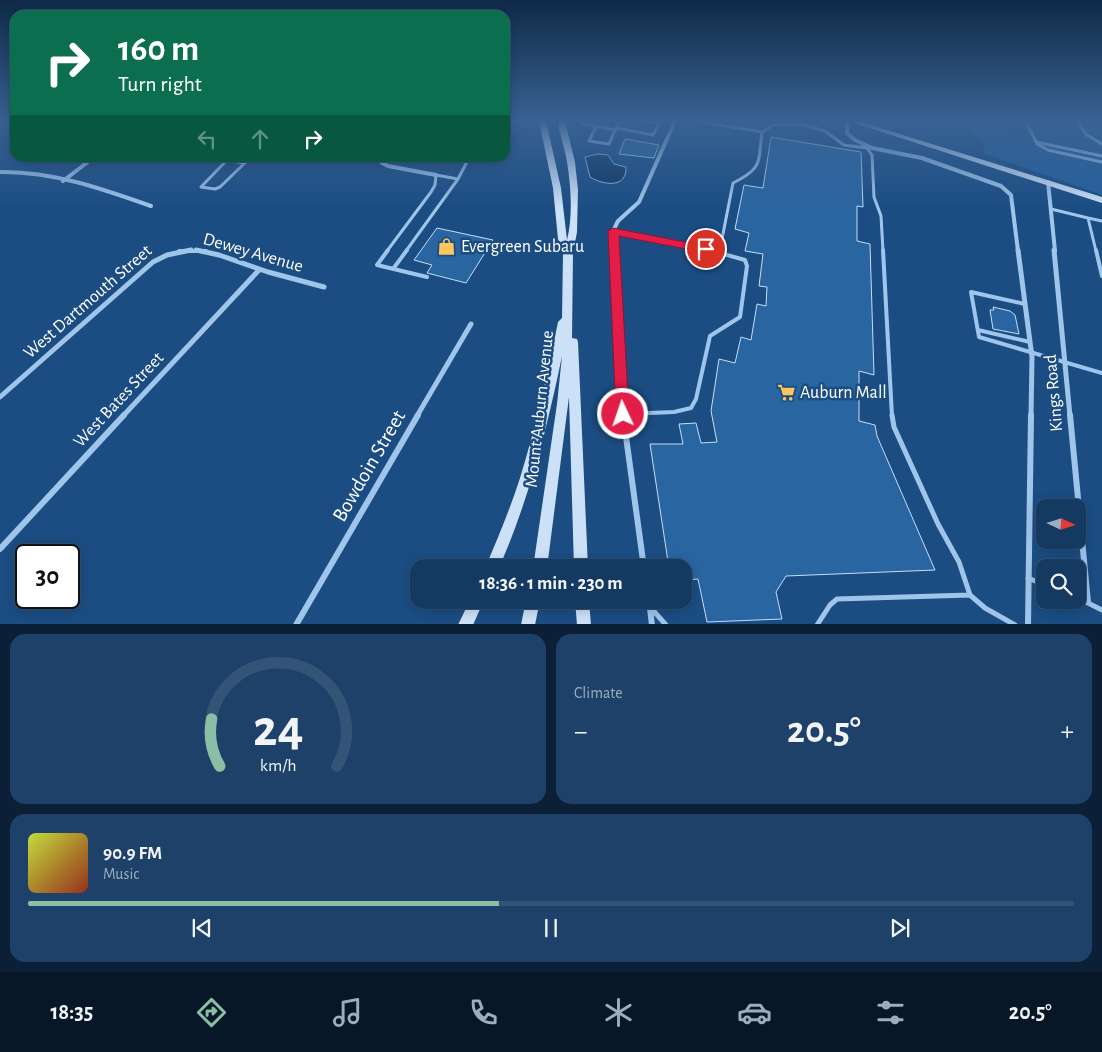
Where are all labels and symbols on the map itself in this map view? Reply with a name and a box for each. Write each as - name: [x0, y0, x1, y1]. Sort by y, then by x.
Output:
- pin: [685, 228, 727, 270]
- street label: Dewey Avenue: [201, 230, 305, 276]
- shop icon: Evergreen Subaru: [437, 237, 457, 257]
- place label: Evergreen Subaru: [461, 238, 584, 256]
- street label: West Dartmouth Street: [21, 242, 156, 362]
- street label: Mount Auburn Avenue: [523, 330, 557, 488]
- street label: West Bates Street: [71, 349, 168, 451]
- street label: Kings Road: [1042, 354, 1066, 432]
- supermarket icon: Auburn Mall: [776, 383, 796, 403]
- place label: Auburn Mall: [800, 384, 887, 402]
- position arrow: [596, 387, 648, 439]
- street label: Bowdoin Street: [329, 406, 409, 525]
- north arrow: [1036, 499, 1086, 549]
- speed limit sign: 30: [15, 544, 80, 609]

